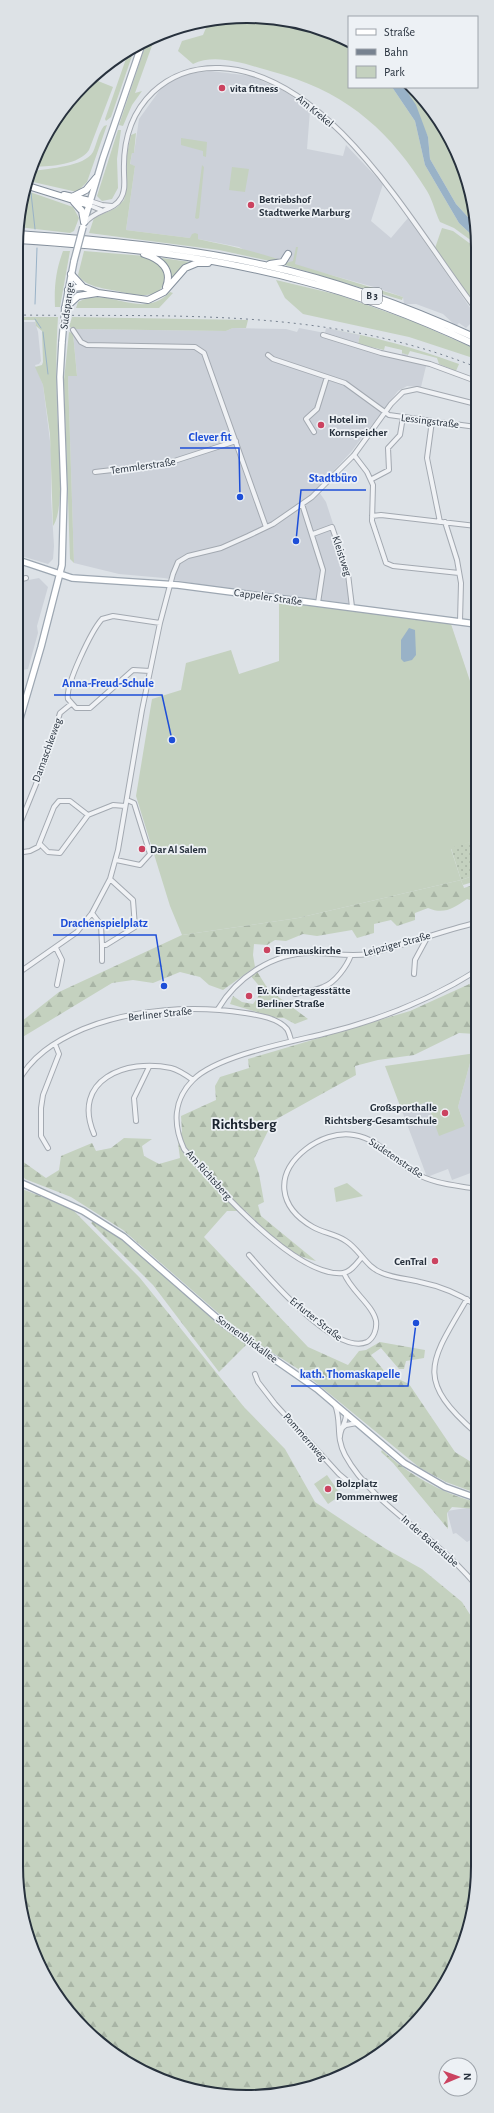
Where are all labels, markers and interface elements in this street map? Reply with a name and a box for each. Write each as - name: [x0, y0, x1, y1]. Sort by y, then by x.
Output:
- legend: [348, 16, 478, 88]
- text: Straße: [384, 26, 415, 38]
- text: Bahn: [384, 46, 408, 58]
- text: Park: [384, 66, 405, 78]
- marker: vita fitness: [217, 83, 227, 93]
- place label: vita fitness: [230, 83, 278, 94]
- street label: Am Krekel: [294, 93, 336, 129]
- place label: Betriebshof Stadtwerke Marburg: [259, 194, 350, 218]
- marker: Betriebshof Stadtwerke Marburg: [246, 200, 256, 210]
- street label: Südspange: [58, 282, 76, 330]
- road number: B 3: [362, 288, 382, 304]
- street label: Lessingstraße: [400, 412, 460, 430]
- place label: Hotel im Kornspeicher: [329, 414, 387, 438]
- marker: Hotel im Kornspeicher: [316, 420, 326, 430]
- callout: Clever fit: [180, 424, 239, 448]
- text: Clever fit: [188, 431, 232, 443]
- street label: Temmlerstraße: [110, 456, 176, 476]
- callout: Stadtbüro: [301, 466, 366, 490]
- text: Stadtbüro: [309, 472, 357, 484]
- street label: Kleistweg: [330, 535, 354, 578]
- street label: Cappeler Straße: [233, 587, 303, 607]
- callout: Anna-Freud-Schule: [54, 671, 162, 695]
- text: Anna-Freud-Schule: [62, 677, 154, 689]
- street label: Damaschkeweg: [30, 716, 64, 784]
- marker: Dar Al Salem: [137, 844, 147, 854]
- place label: Dar Al Salem: [150, 844, 207, 855]
- callout: Drachenspielplatz: [53, 911, 156, 935]
- text: Drachenspielplatz: [60, 917, 148, 929]
- street label: Leipziger Straße: [362, 930, 432, 958]
- marker: Emmauskirche: [262, 945, 272, 955]
- place label: Emmauskirche: [275, 945, 341, 956]
- place label: Ev. Kindertagesstätte Berliner Straße: [257, 985, 350, 1009]
- marker: Ev. Kindertagesstätte Berliner Straße: [244, 991, 254, 1001]
- street label: Berliner Straße: [127, 1005, 193, 1023]
- place label: Großsporthalle Richtsberg-Gesamtschule: [324, 1102, 437, 1126]
- marker: Großsporthalle Richtsberg-Gesamtschule: [440, 1108, 450, 1118]
- district label: Richtsberg: [212, 1117, 277, 1132]
- street label: Sudetenstraße: [367, 1136, 425, 1180]
- street label: Am Richtsberg: [184, 1148, 235, 1202]
- place label: CenTral: [394, 1256, 427, 1267]
- marker: CenTral: [430, 1256, 440, 1266]
- street label: Erfurter Straße: [288, 1295, 344, 1343]
- street label: Sonnenblickallee: [214, 1313, 280, 1365]
- callout: kath. Thomaskapelle: [291, 1362, 408, 1386]
- text: kath. Thomaskapelle: [300, 1368, 400, 1380]
- street label: Pommernweg: [281, 1411, 329, 1464]
- place label: Bolzplatz Pommernweg: [336, 1478, 398, 1502]
- marker: Bolzplatz Pommernweg: [323, 1484, 333, 1494]
- street label: In der Badestube: [399, 1513, 461, 1569]
- north arrow: [438, 2057, 478, 2097]
- text: N: [462, 2073, 473, 2081]

